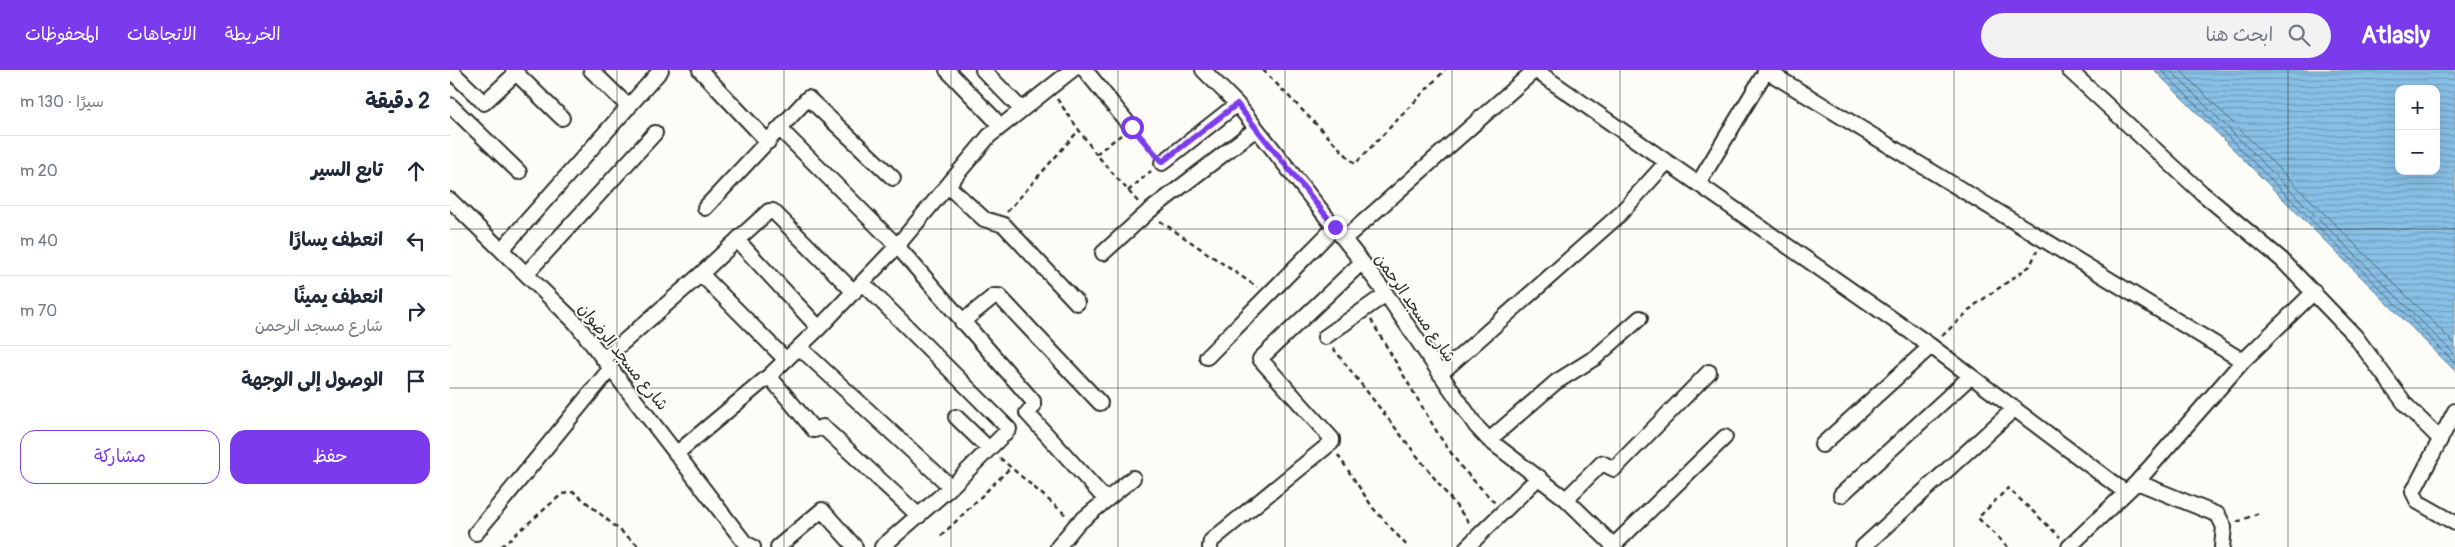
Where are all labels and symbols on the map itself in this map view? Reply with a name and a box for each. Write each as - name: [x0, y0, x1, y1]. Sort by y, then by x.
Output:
- route start: [1121, 116, 1144, 139]
- route end: [1324, 216, 1347, 239]
- street label: شارع مسجد الرحمن: [1369, 250, 1460, 367]
- street label: شارع مسجد الرضوان: [573, 299, 672, 415]

